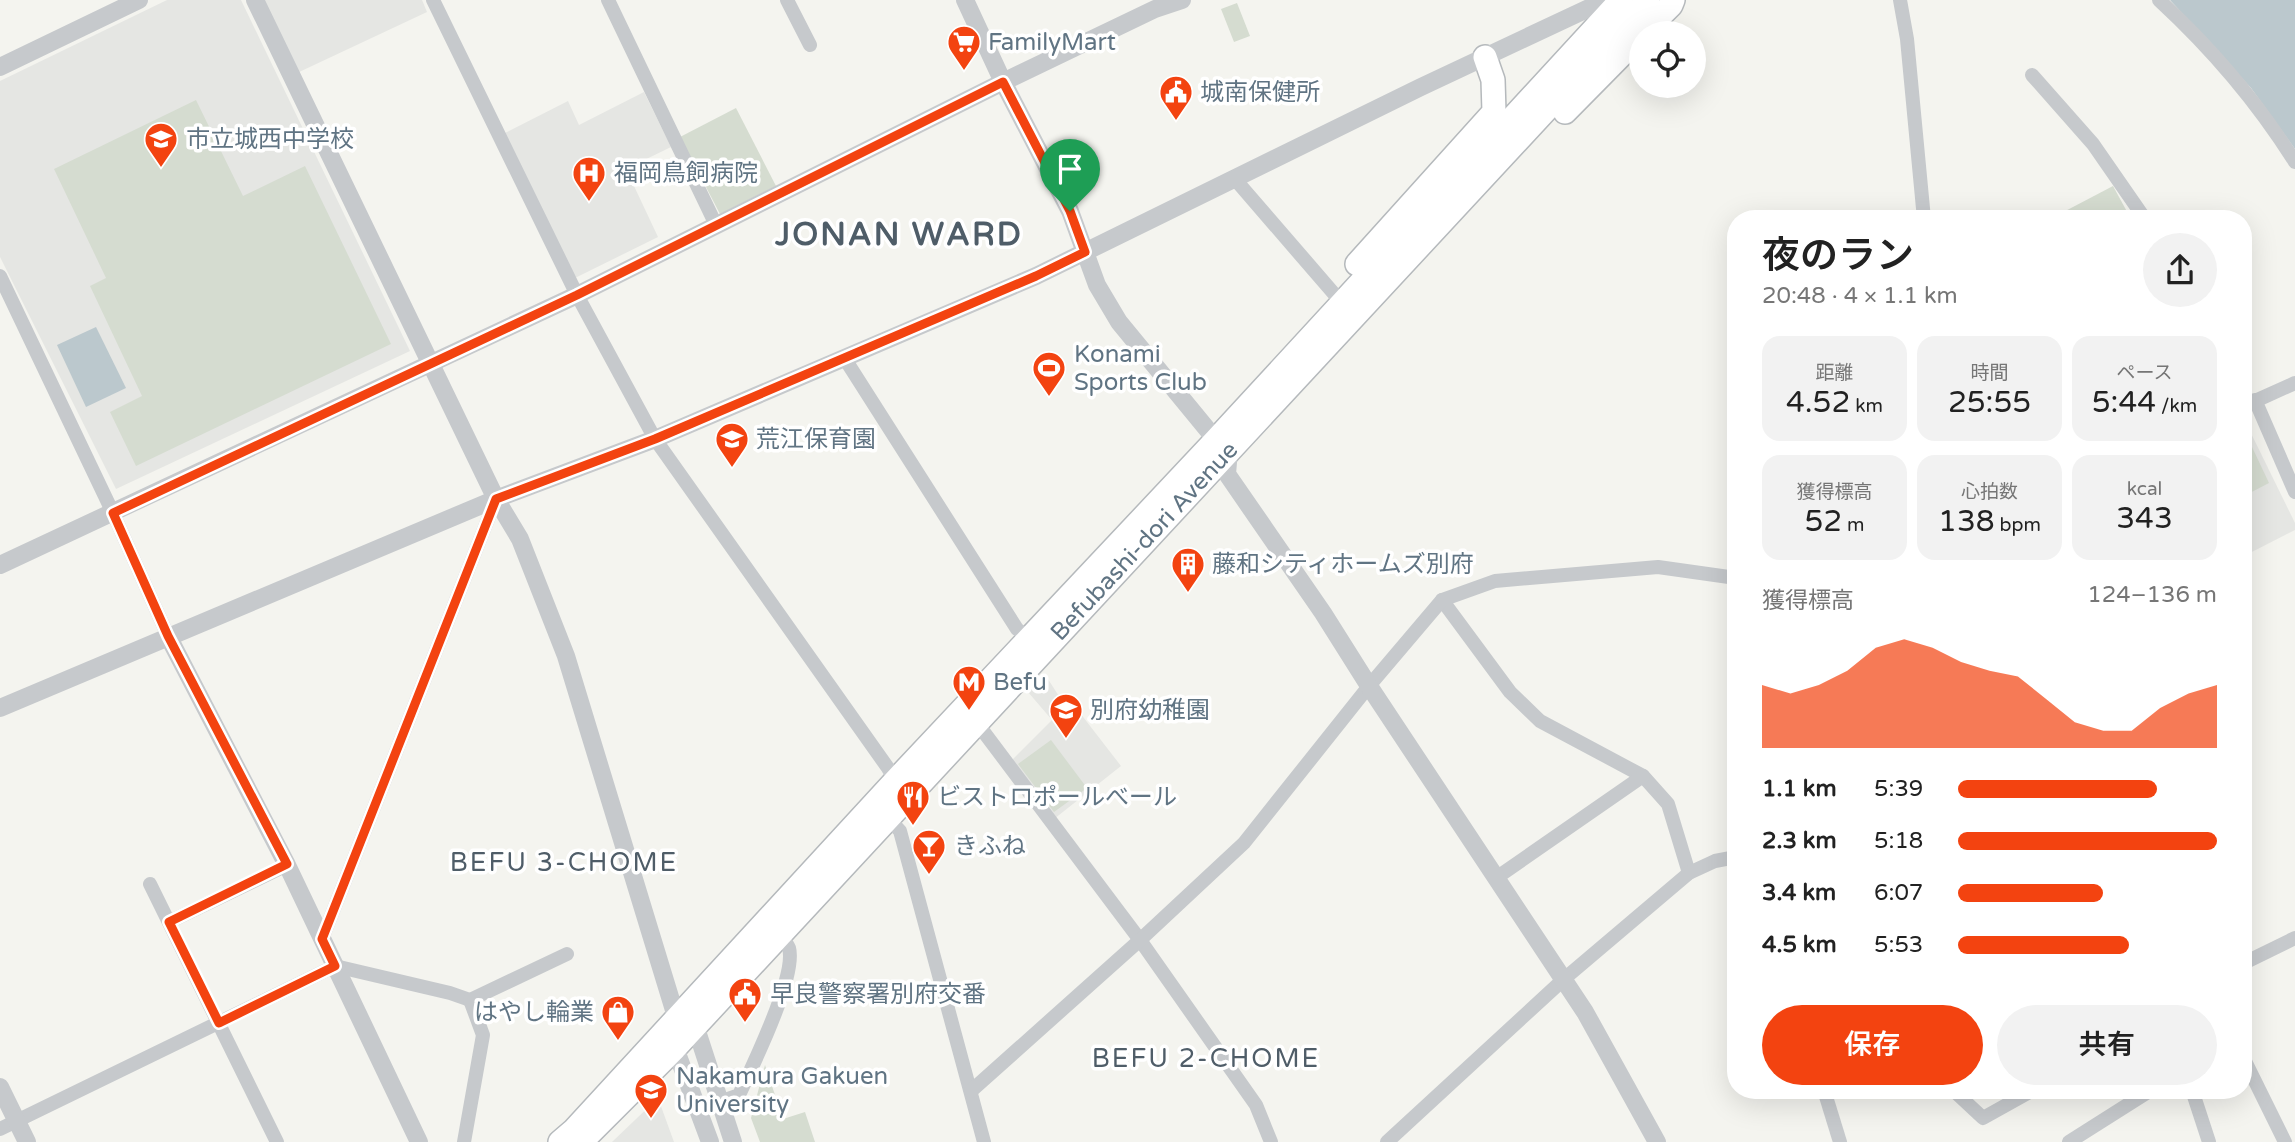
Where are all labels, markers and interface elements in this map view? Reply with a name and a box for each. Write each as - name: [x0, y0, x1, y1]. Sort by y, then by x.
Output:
- map controls: [1629, 21, 1706, 98]
- button: locate: [1629, 21, 1706, 98]
- supermarket icon: FamilyMart: [945, 23, 983, 72]
- place label: FamilyMart: [988, 28, 1116, 57]
- public building icon: 城南保健所: [1157, 73, 1195, 122]
- place label: 城南保健所: [1200, 78, 1320, 107]
- school or university icon: 市立城西中学校: [142, 120, 180, 169]
- place label: 市立城西中学校: [186, 125, 354, 154]
- pin: [1040, 139, 1100, 211]
- icon: arrive: [1051, 150, 1089, 188]
- hospital icon: 福岡鳥飼病院: [570, 154, 608, 203]
- place label: 福岡鳥飼病院: [614, 159, 758, 188]
- district label: JONAN WARD: [774, 216, 1023, 254]
- text: 夜のラン: [1762, 233, 1914, 279]
- button: share: [2143, 233, 2217, 307]
- text: 20:48 · 4 × 1.1 km: [1762, 282, 1958, 310]
- place label: Konami Sports Club: [1074, 340, 1207, 397]
- sports icon: Konami Sports Club: [1030, 349, 1068, 398]
- text: 距離: [1815, 362, 1854, 384]
- text: 時間: [1970, 362, 2009, 384]
- text: ペース: [2116, 362, 2173, 384]
- text: 4.52: [1786, 384, 1850, 421]
- text: 25:55: [1948, 384, 2031, 421]
- text: 5:44: [2092, 384, 2156, 421]
- text: km: [1850, 395, 1883, 417]
- text: /km: [2156, 395, 2197, 417]
- school or university icon: 荒江保育園: [713, 420, 751, 469]
- place label: 荒江保育園: [756, 425, 876, 454]
- street label: Befubashi-dori Avenue: [1045, 436, 1244, 647]
- text: kcal: [2127, 478, 2162, 500]
- text: 獲得標高: [1796, 481, 1873, 503]
- text: 心拍数: [1961, 481, 2018, 503]
- text: 343: [2116, 500, 2173, 537]
- text: 52: [1804, 503, 1842, 540]
- text: 138: [1938, 503, 1995, 540]
- text: m: [1842, 514, 1865, 536]
- text: bpm: [1995, 514, 2041, 536]
- building icon: 藤和シティホームズ別府: [1169, 545, 1207, 594]
- place label: 藤和シティホームズ別府: [1212, 550, 1474, 579]
- text: 124–136 m: [2087, 581, 2217, 609]
- text: 獲得標高: [1762, 587, 1854, 615]
- metro station icon: Befu: [950, 663, 988, 712]
- place label: Befu: [993, 668, 1047, 697]
- school or university icon: 別府幼稚園: [1047, 691, 1085, 740]
- place label: 別府幼稚園: [1090, 696, 1210, 725]
- text: 1.1 km: [1762, 775, 1837, 803]
- text: 5:39: [1874, 775, 1923, 803]
- restaurant icon: ビストロポールべール: [894, 778, 932, 827]
- place label: ビストロポールべール: [937, 783, 1177, 812]
- bar icon: きふね: [910, 827, 948, 876]
- text: 2.3 km: [1762, 827, 1837, 855]
- text: 5:18: [1874, 827, 1923, 855]
- place label: きふね: [954, 832, 1026, 861]
- district label: BEFU 3-CHOME: [450, 847, 678, 878]
- text: 3.4 km: [1762, 879, 1836, 907]
- text: 6:07: [1874, 879, 1923, 907]
- text: 4.5 km: [1762, 931, 1837, 959]
- text: 5:53: [1874, 931, 1923, 959]
- public building icon: 早良警察署別府交番: [726, 975, 764, 1024]
- place label: 早良警察署別府交番: [770, 980, 986, 1009]
- shop icon: はやし輪業: [599, 993, 637, 1042]
- place label: はやし輪業: [474, 998, 594, 1027]
- button: 保存: [1762, 1005, 1983, 1085]
- button: 共有: [1997, 1005, 2217, 1085]
- district label: BEFU 2-CHOME: [1092, 1043, 1320, 1074]
- place label: Nakamura Gakuen University: [676, 1062, 888, 1119]
- school or university icon: Nakamura Gakuen University: [632, 1071, 670, 1120]

